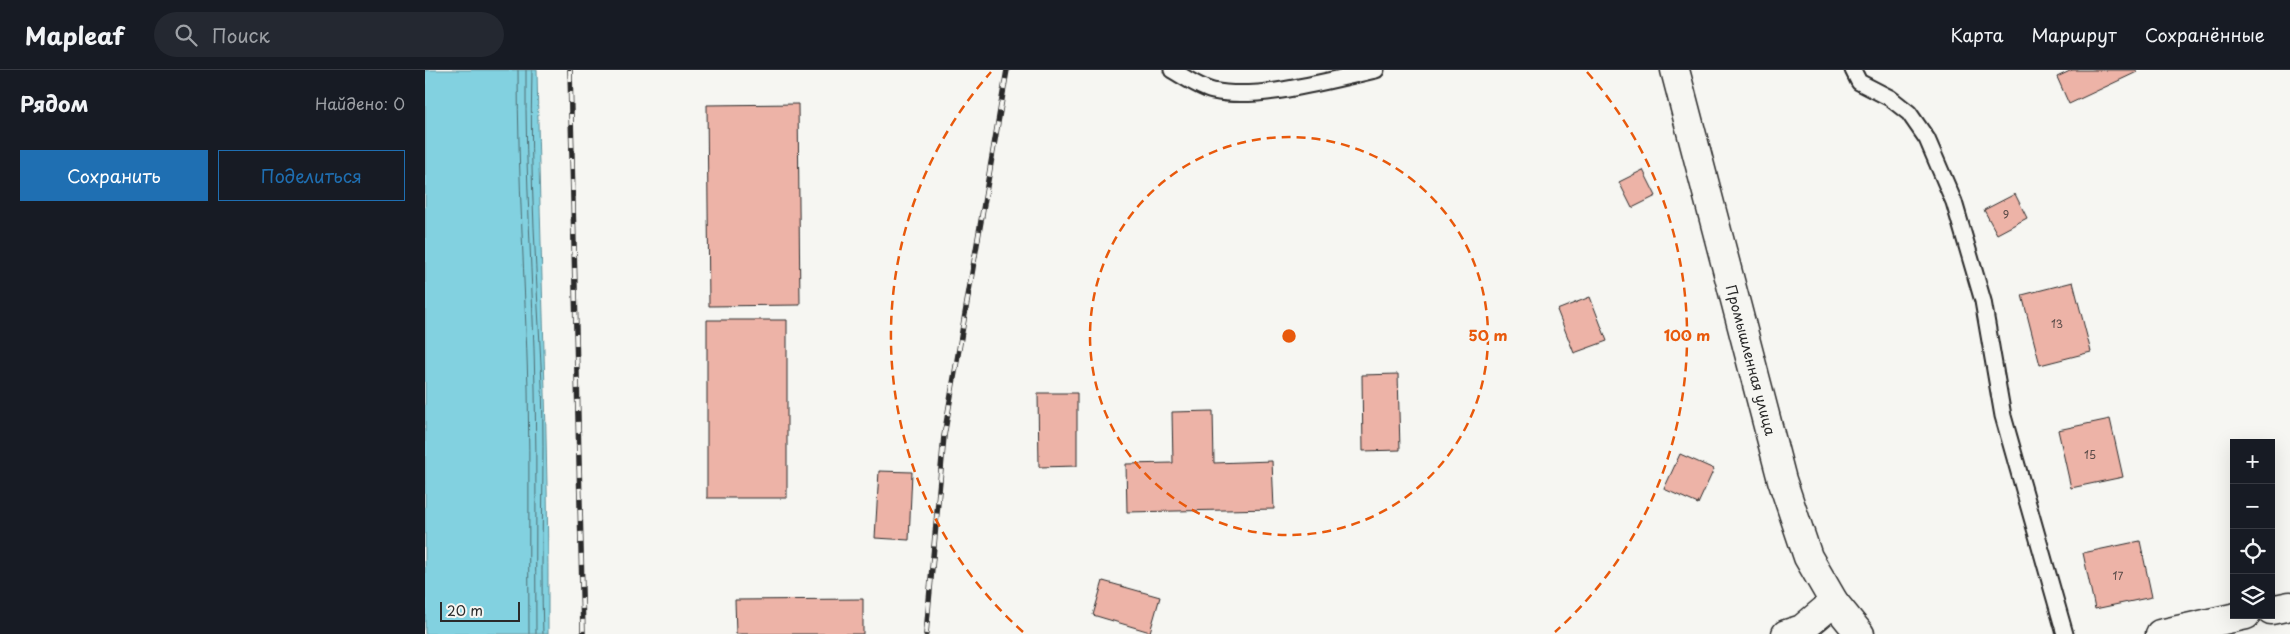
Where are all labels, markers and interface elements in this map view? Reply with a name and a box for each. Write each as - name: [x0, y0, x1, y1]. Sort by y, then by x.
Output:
- search box: [154, 12, 504, 57]
- text: Mapleaf: [25, 17, 124, 53]
- icon: search: [172, 21, 200, 49]
- text: Поиск: [212, 21, 270, 49]
- text: Карта: [1951, 21, 2003, 48]
- text: Маршрут: [2031, 21, 2117, 48]
- text: Сохранённые: [2145, 21, 2265, 48]
- text: Рядом: [20, 87, 88, 119]
- text: Найдено: 0: [315, 91, 405, 115]
- button: Сохранить: [20, 150, 208, 201]
- button: Поделиться: [218, 150, 405, 201]
- house number: 9: [2003, 206, 2009, 223]
- street label: Промышленная улица: [1721, 282, 1781, 438]
- house number: 13: [2051, 315, 2063, 332]
- text: 50 m: [1469, 323, 1507, 346]
- text: 100 m: [1664, 323, 1710, 346]
- centre of rings: [1280, 327, 1298, 345]
- map controls: [2230, 439, 2275, 619]
- button: +: [2230, 439, 2275, 484]
- house number: 15: [2084, 446, 2096, 463]
- button: −: [2230, 484, 2275, 529]
- button: locate: [2230, 529, 2275, 574]
- house number: 17: [2113, 567, 2124, 584]
- button: layers: [2230, 574, 2275, 619]
- scale bar: [440, 599, 520, 622]
- text: 20 m: [447, 600, 483, 621]

